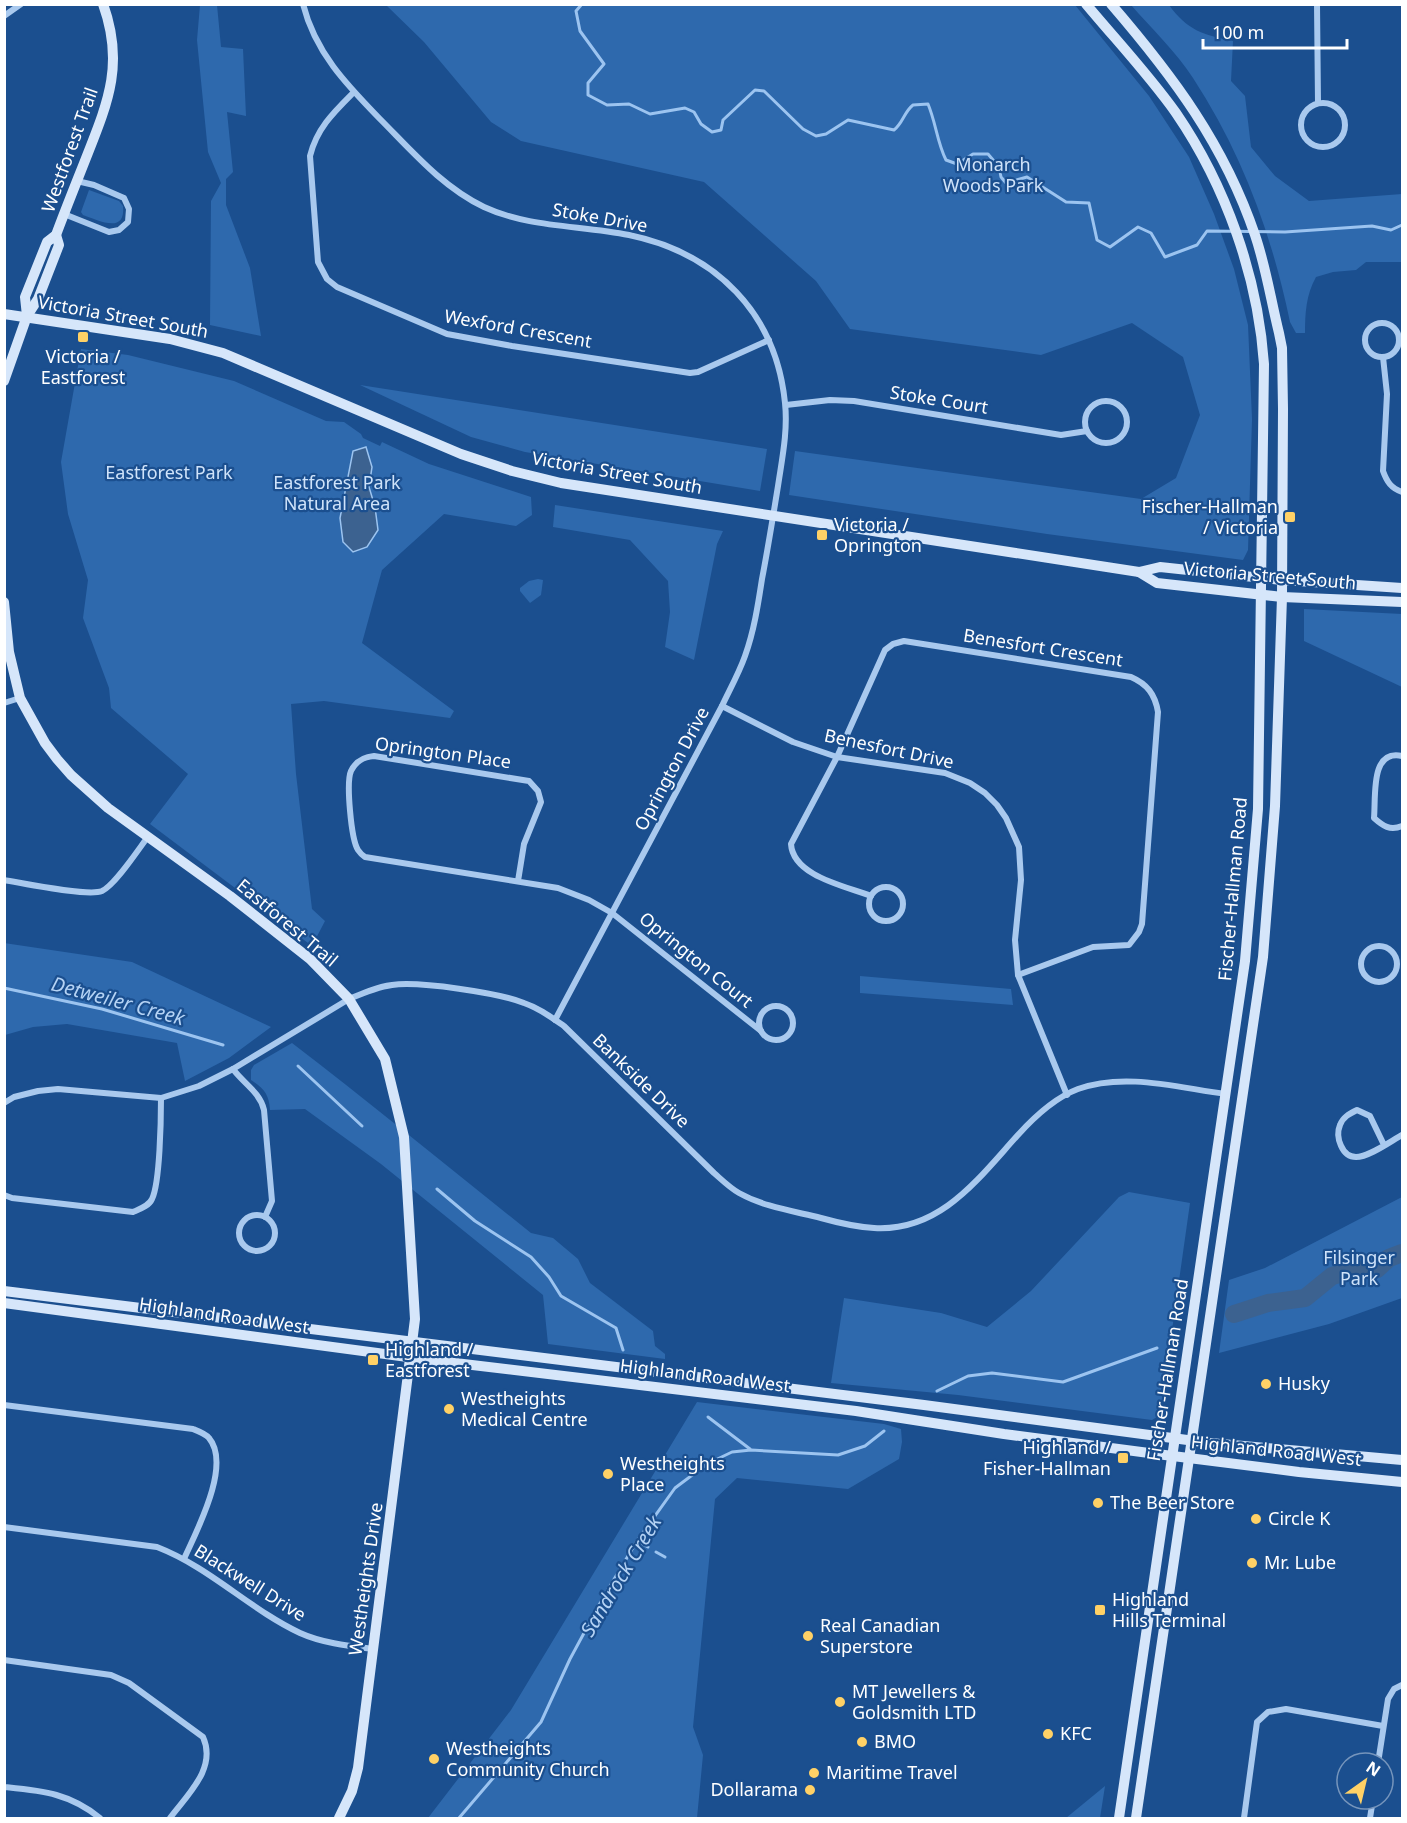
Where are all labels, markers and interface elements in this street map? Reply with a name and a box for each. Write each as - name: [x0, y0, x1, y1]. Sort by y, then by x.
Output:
- scale bar: [1203, 12, 1347, 50]
- text: 100 m: [1212, 20, 1264, 44]
- street label: Westforest Trail: [35, 84, 103, 215]
- park label: Monarch Woods Park: [943, 152, 1044, 197]
- street label: Stoke Drive: [551, 197, 650, 237]
- street label: Victoria Street South: [36, 289, 210, 343]
- street label: Wexford Crescent: [443, 303, 594, 353]
- marker: Victoria / Eastforest: [76, 330, 90, 344]
- place label: Victoria / Eastforest: [41, 344, 126, 389]
- street label: Stoke Court: [888, 379, 990, 419]
- street label: Victoria Street South: [530, 445, 704, 499]
- park label: Eastforest Park: [105, 460, 233, 484]
- park label: Eastforest Park Natural Area: [273, 470, 401, 515]
- place label: Fischer-Hallman / Victoria: [1141, 494, 1278, 539]
- marker: Fischer-Hallman / Victoria: [1283, 510, 1297, 524]
- place label: Victoria / Oprington: [834, 512, 922, 557]
- marker: Victoria / Oprington: [815, 528, 829, 542]
- street label: Victoria Street South: [1183, 556, 1357, 594]
- street label: Benesfort Crescent: [962, 623, 1125, 672]
- street label: Oprington Drive: [628, 702, 714, 835]
- street label: Benesfort Drive: [822, 723, 956, 773]
- street label: Oprington Place: [374, 731, 513, 773]
- street label: Fischer-Hallman Road: [1212, 796, 1252, 982]
- street label: Eastforest Trail: [232, 873, 343, 972]
- street label: Oprington Court: [635, 906, 759, 1013]
- water label: Detweiler Creek: [48, 970, 189, 1032]
- street label: Bankside Drive: [588, 1028, 695, 1133]
- park label: Filsinger Park: [1323, 1245, 1395, 1290]
- street label: Fischer-Hallman Road: [1141, 1277, 1193, 1463]
- street label: Highland Road West: [138, 1291, 311, 1339]
- place label: Highland / Eastforest: [385, 1337, 474, 1382]
- marker: Highland / Eastforest: [366, 1353, 380, 1367]
- street label: Highland Road West: [619, 1353, 792, 1397]
- place label: Husky: [1278, 1371, 1331, 1395]
- marker: Husky: [1259, 1377, 1273, 1391]
- place label: Westheights Medical Centre: [461, 1386, 588, 1431]
- marker: Westheights Medical Centre: [442, 1402, 456, 1416]
- street label: Highland Road West: [1190, 1429, 1363, 1471]
- place label: Highland / Fisher-Hallman: [983, 1435, 1111, 1480]
- place label: Westheights Place: [620, 1451, 725, 1496]
- marker: Highland / Fisher-Hallman: [1116, 1451, 1130, 1465]
- marker: Westheights Place: [601, 1467, 615, 1481]
- place label: The Beer Store: [1110, 1490, 1235, 1514]
- marker: The Beer Store: [1091, 1496, 1105, 1510]
- street label: Westheights Drive: [342, 1501, 388, 1657]
- place label: Circle K: [1268, 1506, 1331, 1530]
- water label: Sandrock Creek: [574, 1509, 668, 1641]
- marker: Circle K: [1249, 1512, 1263, 1526]
- street label: Blackwell Drive: [190, 1538, 311, 1626]
- place label: Mr. Lube: [1264, 1550, 1336, 1574]
- marker: Mr. Lube: [1245, 1556, 1259, 1570]
- place label: Highland Hills Terminal: [1112, 1587, 1226, 1632]
- marker: Highland Hills Terminal: [1093, 1603, 1107, 1617]
- place label: Real Canadian Superstore: [820, 1613, 940, 1658]
- marker: Real Canadian Superstore: [801, 1629, 815, 1643]
- place label: MT Jewellers & Goldsmith LTD: [852, 1679, 976, 1724]
- marker: MT Jewellers & Goldsmith LTD: [833, 1695, 847, 1709]
- place label: KFC: [1060, 1721, 1092, 1745]
- marker: KFC: [1041, 1727, 1055, 1741]
- place label: BMO: [874, 1729, 916, 1753]
- marker: BMO: [855, 1735, 869, 1749]
- place label: Westheights Community Church: [446, 1736, 610, 1781]
- north arrow: [1335, 1751, 1395, 1811]
- marker: Westheights Community Church: [427, 1752, 441, 1766]
- text: N: [1362, 1756, 1385, 1781]
- place label: Maritime Travel: [826, 1760, 958, 1784]
- marker: Maritime Travel: [807, 1766, 821, 1780]
- place label: Dollarama: [710, 1777, 798, 1801]
- marker: Dollarama: [803, 1783, 817, 1797]

